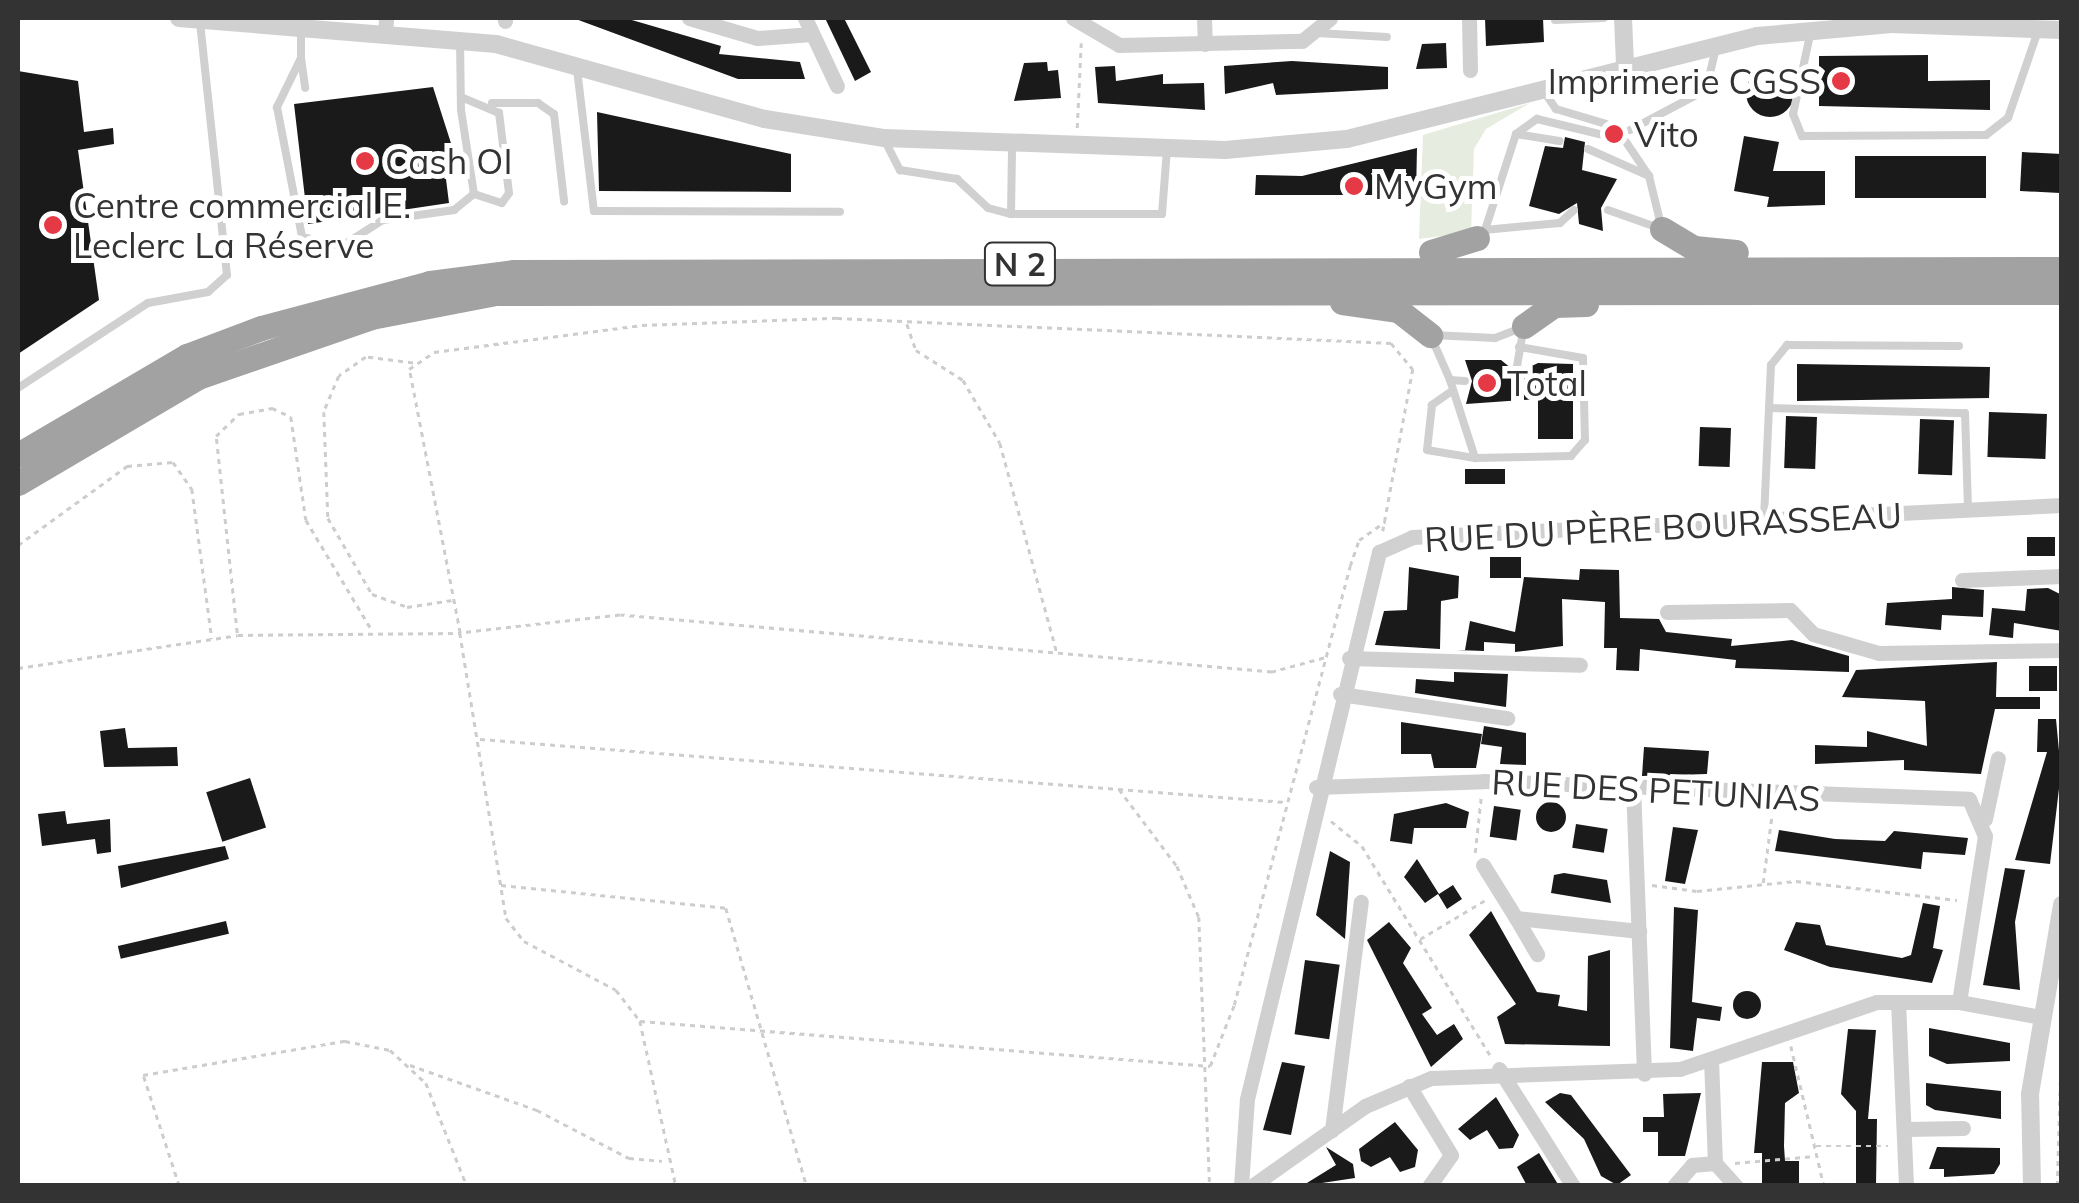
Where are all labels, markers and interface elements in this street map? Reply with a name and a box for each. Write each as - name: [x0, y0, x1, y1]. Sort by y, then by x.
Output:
- place label: Imprimerie CGSS: [1548, 60, 1821, 102]
- marker: Imprimerie CGSS: [1830, 70, 1852, 92]
- place label: Vito: [1634, 113, 1699, 155]
- marker: Vito: [1603, 123, 1625, 145]
- place label: Cash OI: [385, 140, 512, 182]
- marker: Cash OI: [354, 150, 376, 172]
- place label: MyGym: [1374, 165, 1498, 207]
- marker: MyGym: [1343, 175, 1365, 197]
- place label: Centre commercial E. Leclerc La Réserve: [73, 184, 411, 266]
- marker: Centre commercial E. Leclerc La Réserve: [42, 214, 64, 236]
- road number: N 2: [982, 237, 1058, 291]
- place label: Total: [1507, 362, 1587, 404]
- marker: Total: [1476, 372, 1498, 394]
- street label: RUE DU PÈRE BOURASSEAU: [1423, 494, 1903, 560]
- street label: RUE DES PETUNIAS: [1491, 760, 1821, 820]

